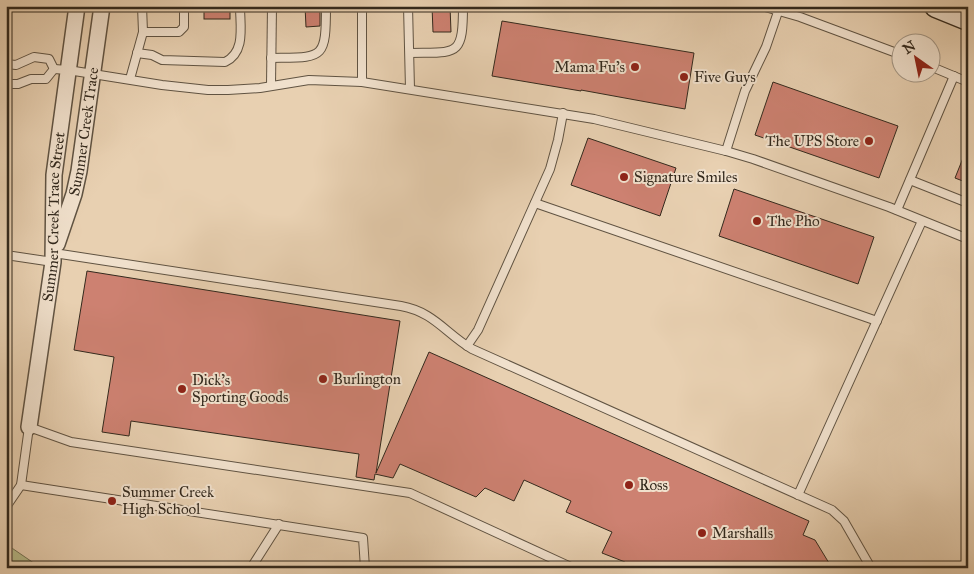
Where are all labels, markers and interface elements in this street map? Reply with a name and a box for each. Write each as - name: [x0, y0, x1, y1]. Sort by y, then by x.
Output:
- north arrow: [892, 32, 942, 82]
- text: N: [900, 37, 919, 58]
- place label: Mama Fu's: [554, 58, 625, 76]
- marker: Mama Fu's: [629, 61, 641, 73]
- street label: Summer Creek Trace: [65, 66, 102, 198]
- place label: Five Guys: [694, 68, 756, 86]
- marker: Five Guys: [678, 71, 690, 83]
- street label: Summer Creek Trace Street: [38, 130, 69, 303]
- place label: The UPS Store: [765, 132, 859, 150]
- marker: The UPS Store: [863, 135, 875, 147]
- place label: Signature Smiles: [634, 168, 738, 186]
- marker: Signature Smiles: [618, 171, 630, 183]
- place label: The Pho: [767, 212, 820, 230]
- marker: The Pho: [751, 215, 763, 227]
- place label: Burlington: [333, 370, 401, 388]
- place label: Dick's Sporting Goods: [192, 371, 288, 406]
- marker: Burlington: [317, 373, 329, 385]
- marker: Dick's Sporting Goods: [176, 383, 188, 395]
- place label: Ross: [639, 476, 668, 494]
- marker: Ross: [623, 479, 635, 491]
- place label: Summer Creek High School: [122, 483, 214, 518]
- marker: Summer Creek High School: [106, 495, 118, 507]
- place label: Marshalls: [712, 524, 773, 542]
- marker: Marshalls: [696, 527, 708, 539]

